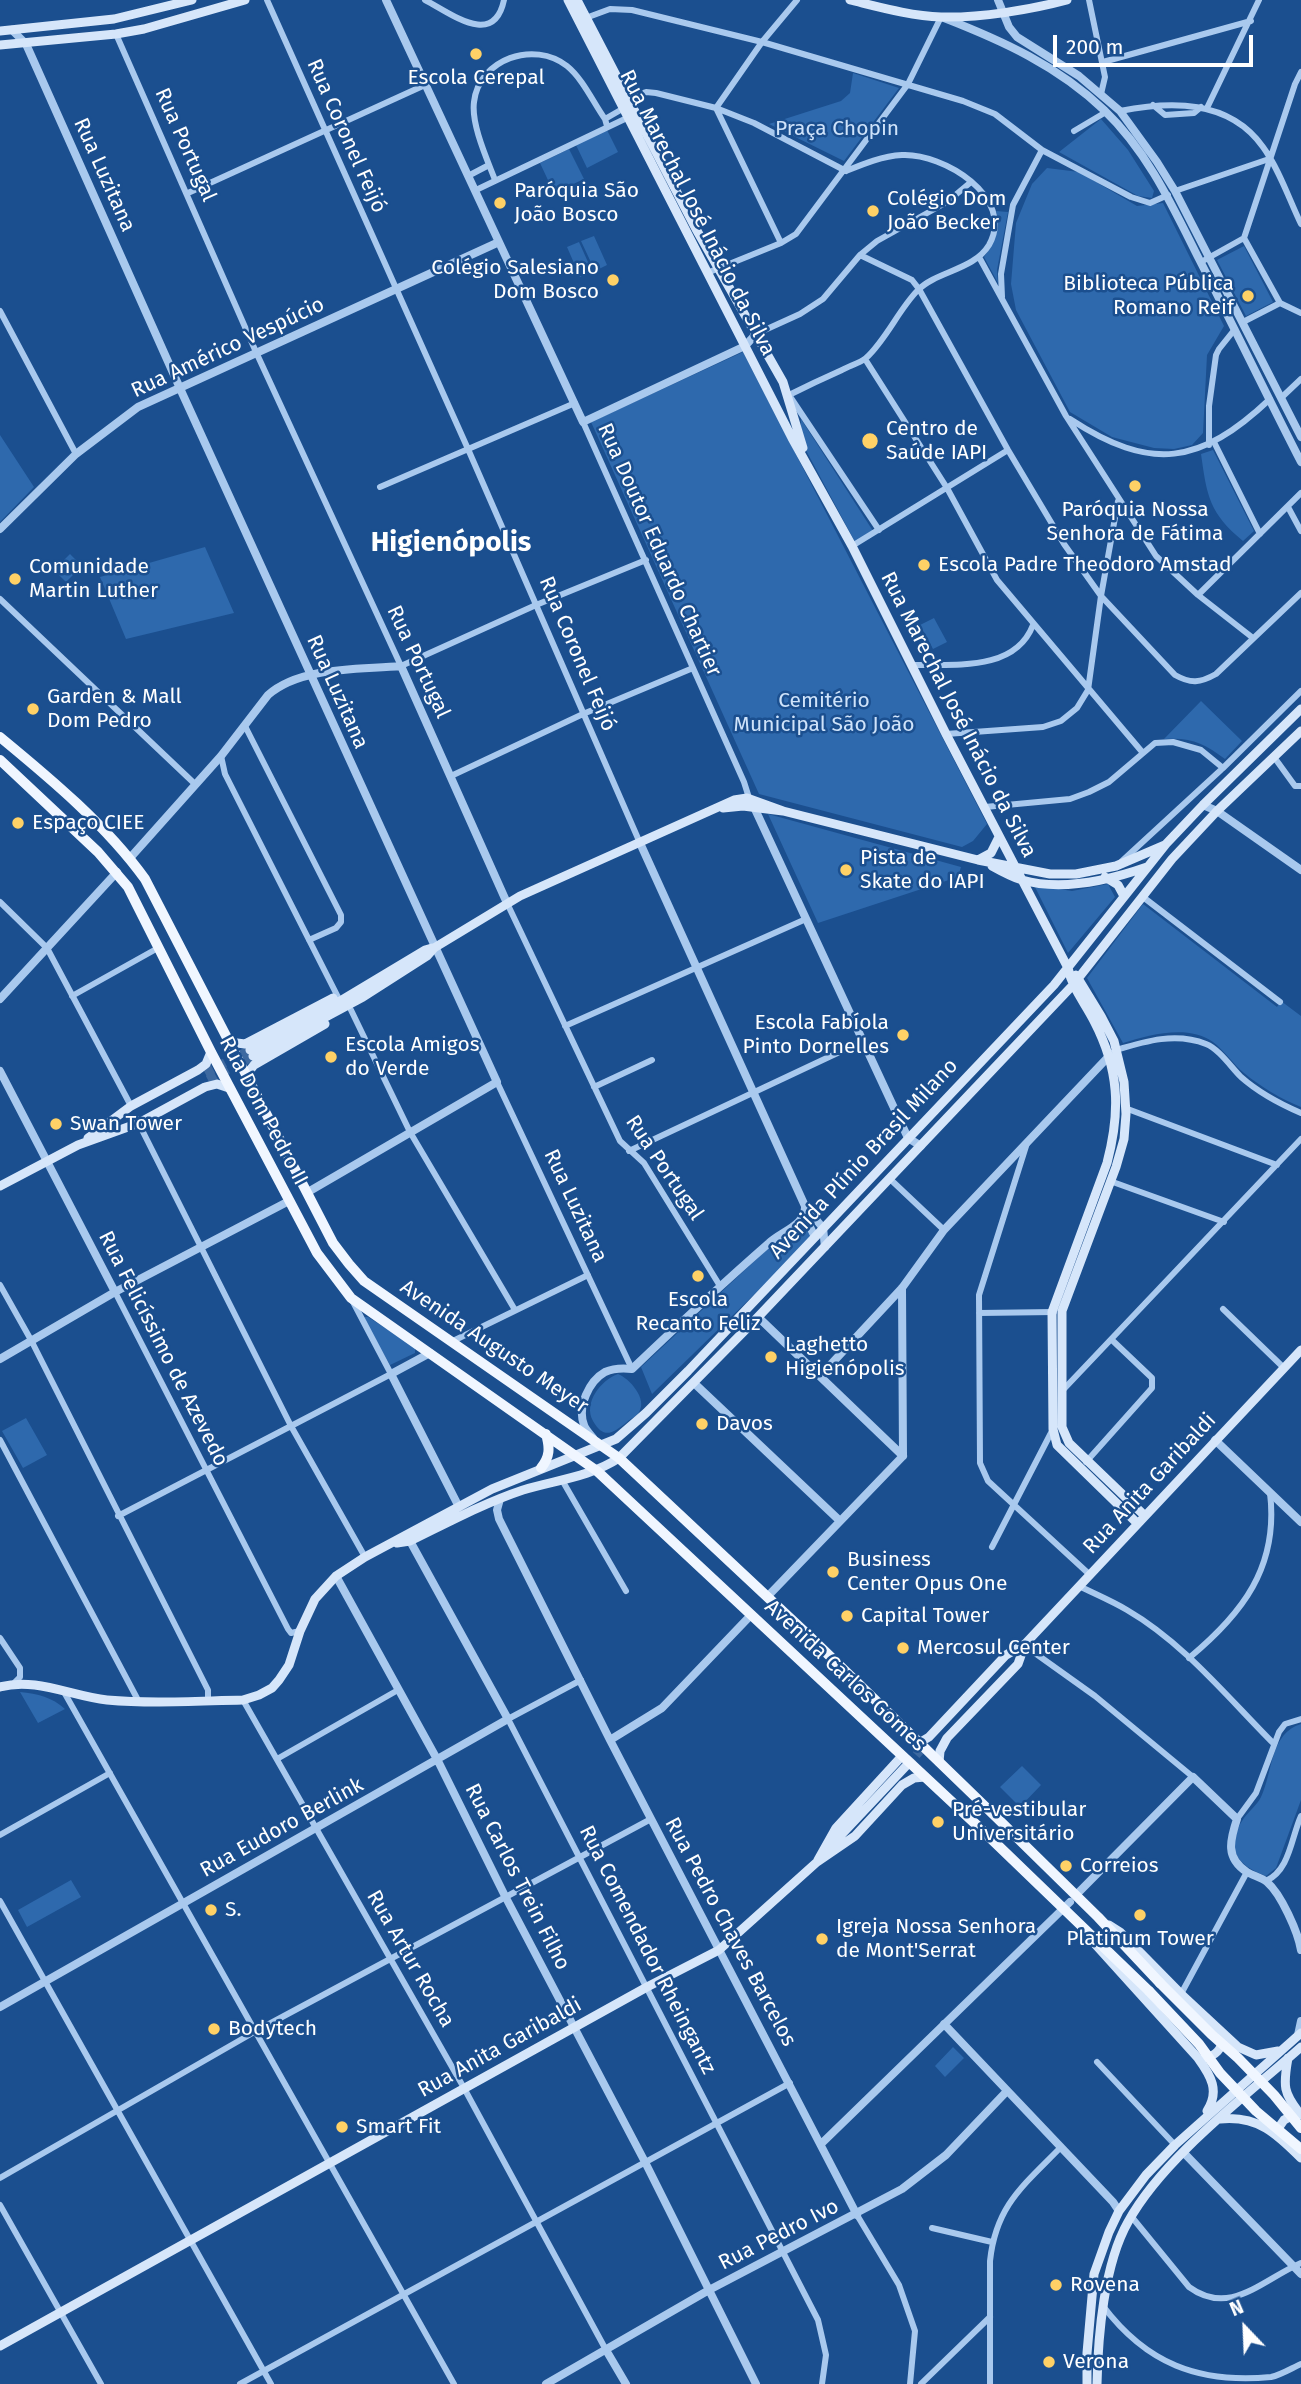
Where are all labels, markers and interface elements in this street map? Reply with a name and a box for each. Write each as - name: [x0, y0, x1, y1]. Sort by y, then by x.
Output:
- scale bar: [1056, 21, 1256, 65]
- text: 200 m: [1066, 34, 1123, 60]
- marker: Escola Cerepal: [468, 46, 484, 62]
- street label: Rua Coronel Feijó: [301, 55, 391, 217]
- place label: Escola Cerepal: [407, 65, 545, 91]
- street label: Rua Marechal José Inácio da Silva: [614, 66, 780, 360]
- street label: Rua Portugal: [149, 84, 221, 206]
- street label: Rua Luzitana: [68, 114, 140, 236]
- park label: Praça Chopin: [775, 116, 899, 142]
- place label: Paróquia São João Bosco: [514, 178, 639, 228]
- place label: Colégio Dom João Becker: [887, 186, 1007, 236]
- marker: Paróquia São João Bosco: [492, 195, 508, 211]
- marker: Colégio Dom João Becker: [865, 203, 881, 219]
- place label: Colégio Salesiano Dom Bosco: [431, 255, 599, 305]
- place label: Biblioteca Pública Romano Reif: [1063, 271, 1234, 321]
- marker: Colégio Salesiano Dom Bosco: [605, 272, 621, 288]
- marker: Biblioteca Pública Romano Reif: [1240, 288, 1256, 304]
- street label: Rua Américo Vespúcio: [127, 292, 329, 404]
- place label: Centro de Saúde IAPI: [886, 416, 987, 466]
- street label: Rua Doutor Eduardo Chartier: [592, 420, 726, 680]
- marker: Centro de Saúde IAPI: [860, 431, 880, 451]
- marker: Paróquia Nossa Senhora de Fátima: [1127, 478, 1143, 494]
- place label: Paróquia Nossa Senhora de Fátima: [1046, 497, 1224, 547]
- district label: Higienópolis: [371, 526, 531, 560]
- place label: Escola Padre Theodoro Amstad: [938, 552, 1232, 578]
- place label: Comunidade Martin Luther: [29, 554, 158, 604]
- marker: Escola Padre Theodoro Amstad: [916, 557, 932, 573]
- street label: Rua Marechal José Inácio da Silva: [875, 568, 1041, 862]
- marker: Comunidade Martin Luther: [7, 571, 23, 587]
- street label: Rua Coronel Feijó: [533, 573, 621, 735]
- street label: Rua Portugal: [381, 602, 455, 722]
- street label: Rua Luzitana: [301, 631, 373, 753]
- place label: Garden & Mall Dom Pedro: [47, 684, 182, 734]
- park label: Cemitério Municipal São João: [734, 688, 914, 738]
- marker: Garden & Mall Dom Pedro: [25, 701, 41, 717]
- place label: Espaço CIEE: [32, 810, 144, 836]
- marker: Espaço CIEE: [10, 815, 26, 831]
- place label: Pista de Skate do IAPI: [860, 845, 985, 895]
- marker: Pista de Skate do IAPI: [838, 862, 854, 878]
- place label: Escola Fabíola Pinto Dornelles: [742, 1010, 889, 1060]
- marker: Escola Fabíola Pinto Dornelles: [895, 1027, 911, 1043]
- street label: Rua Dom Pedro II: [213, 1032, 313, 1190]
- place label: Escola Amigos do Verde: [345, 1032, 479, 1082]
- marker: Escola Amigos do Verde: [323, 1049, 339, 1065]
- street label: Avenida Plínio Brasil Milano: [765, 1054, 963, 1264]
- place label: Swan Tower: [70, 1111, 182, 1137]
- street label: Rua Portugal: [620, 1111, 708, 1225]
- marker: Swan Tower: [48, 1116, 64, 1132]
- street label: Rua Luzitana: [538, 1145, 612, 1267]
- street label: Rua Felicíssimo de Azevedo: [93, 1227, 233, 1471]
- marker: Escola Recanto Feliz: [690, 1268, 706, 1284]
- street label: Avenida Augusto Meyer: [395, 1275, 593, 1419]
- place label: Escola Recanto Feliz: [636, 1287, 760, 1337]
- place label: Laghetto Higienópolis: [785, 1332, 905, 1382]
- marker: Laghetto Higienópolis: [763, 1349, 779, 1365]
- street label: Rua Anita Garibaldi: [1078, 1408, 1222, 1560]
- place label: Davos: [716, 1411, 773, 1437]
- marker: Davos: [694, 1416, 710, 1432]
- place label: Business Center Opus One: [847, 1547, 1007, 1597]
- marker: Business Center Opus One: [825, 1564, 841, 1580]
- street label: Avenida Carlos Gomes: [759, 1595, 931, 1757]
- place label: Capital Tower: [861, 1603, 989, 1629]
- marker: Capital Tower: [839, 1608, 855, 1624]
- place label: Mercosul Center: [917, 1635, 1070, 1661]
- marker: Mercosul Center: [895, 1640, 911, 1656]
- street label: Rua Eudoro Berlink: [196, 1773, 368, 1883]
- street label: Rua Carlos Trein Filho: [459, 1780, 575, 1974]
- place label: Pré-vestibular Universitário: [952, 1797, 1086, 1847]
- street label: Rua Pedro Chaves Barcelos: [659, 1813, 801, 2051]
- marker: Pré-vestibular Universitário: [930, 1814, 946, 1830]
- street label: Rua Comendador Rheingantz: [573, 1822, 721, 2078]
- place label: Correios: [1080, 1853, 1159, 1879]
- marker: Correios: [1058, 1858, 1074, 1874]
- street label: Rua Artur Rocha: [361, 1886, 459, 2032]
- place label: S.: [225, 1897, 241, 1923]
- marker: S.: [203, 1902, 219, 1918]
- marker: Platinum Tower: [1132, 1907, 1148, 1923]
- place label: Igreja Nossa Senhora de Mont'Serrat: [836, 1914, 1036, 1964]
- place label: Platinum Tower: [1066, 1926, 1214, 1952]
- marker: Igreja Nossa Senhora de Mont'Serrat: [814, 1931, 830, 1947]
- street label: Rua Anita Garibaldi: [414, 1993, 586, 2103]
- place label: Bodytech: [228, 2016, 317, 2042]
- marker: Bodytech: [206, 2021, 222, 2037]
- place label: Smart Fit: [356, 2114, 441, 2140]
- marker: Smart Fit: [334, 2119, 350, 2135]
- street label: Rua Pedro Ivo: [715, 2194, 843, 2276]
- place label: Rovena: [1070, 2272, 1140, 2298]
- marker: Rovena: [1048, 2277, 1064, 2293]
- north arrow: [1210, 2293, 1280, 2363]
- text: N: [1226, 2295, 1247, 2321]
- place label: Verona: [1063, 2349, 1129, 2375]
- marker: Verona: [1041, 2354, 1057, 2370]

